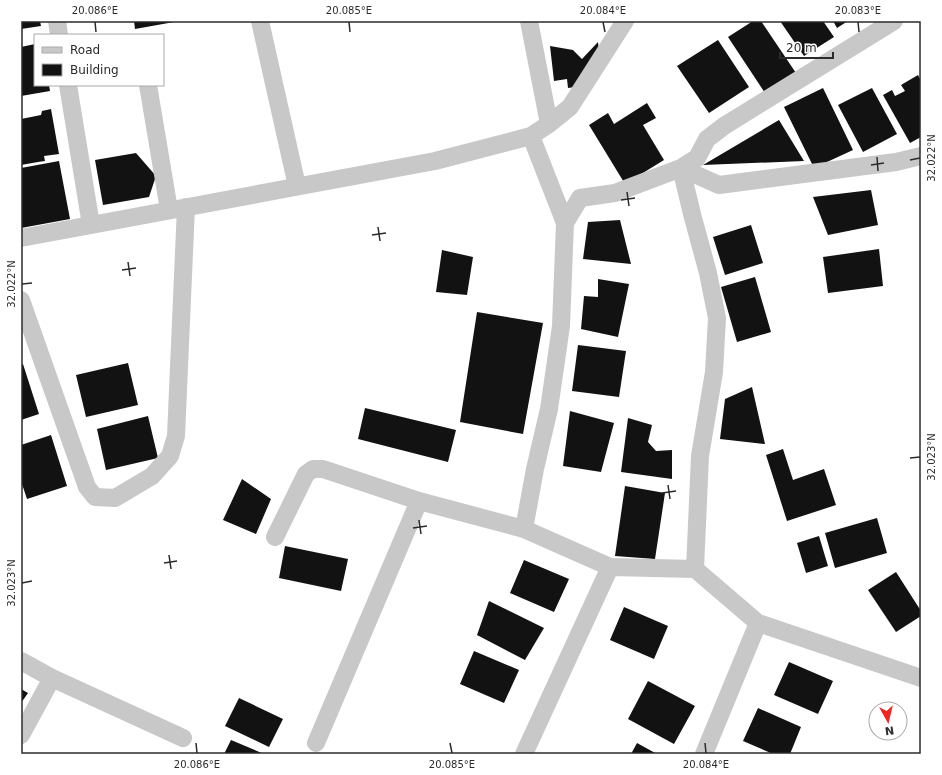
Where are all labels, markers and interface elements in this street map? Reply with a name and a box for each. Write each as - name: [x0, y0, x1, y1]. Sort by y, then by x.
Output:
- text: 20.086°E: [72, 5, 118, 16]
- text: 20.085°E: [326, 5, 372, 16]
- text: 20.084°E: [580, 5, 626, 16]
- text: 20.083°E: [835, 5, 881, 16]
- legend: [34, 34, 164, 86]
- scale bar: [780, 34, 833, 60]
- text: 20 m: [786, 41, 817, 55]
- text: Road: [70, 43, 100, 57]
- text: Building: [70, 63, 119, 77]
- text: 32.022°N: [926, 134, 937, 182]
- text: 32.022°N: [6, 260, 17, 308]
- text: 32.023°N: [926, 433, 937, 481]
- text: 32.023°N: [6, 559, 17, 607]
- north arrow: [868, 701, 908, 741]
- text: N: [884, 723, 895, 737]
- text: 20.086°E: [174, 759, 220, 770]
- text: 20.085°E: [429, 759, 475, 770]
- text: 20.084°E: [683, 759, 729, 770]

